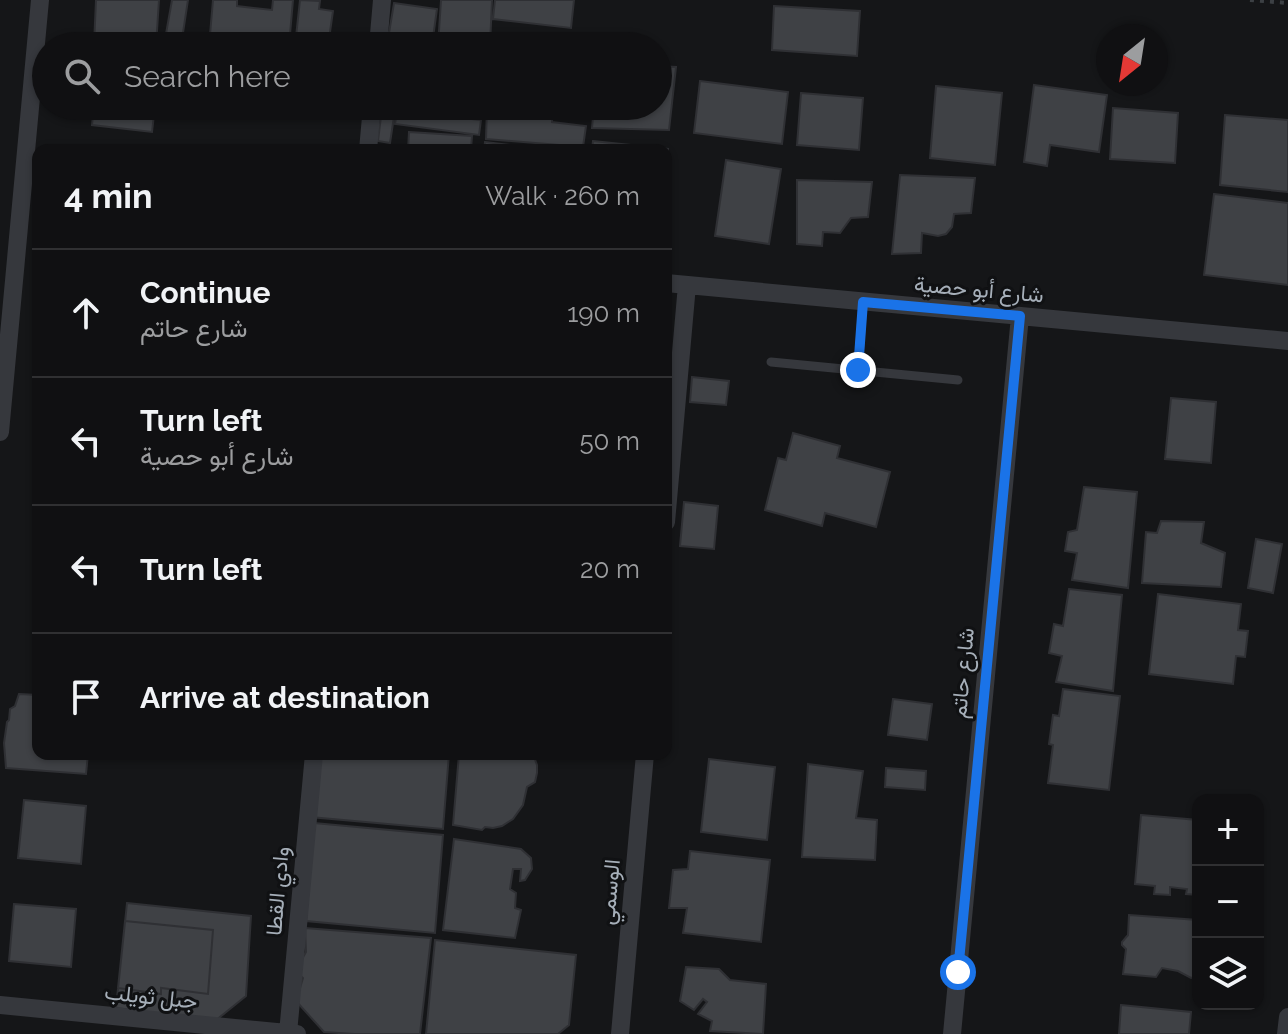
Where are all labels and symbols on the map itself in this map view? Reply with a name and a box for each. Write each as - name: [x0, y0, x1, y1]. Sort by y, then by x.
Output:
- north arrow: [1096, 24, 1168, 96]
- street label: شارع أبو حصية: [913, 270, 1045, 310]
- route end: [840, 352, 876, 388]
- street label: شارع حاتم: [945, 627, 981, 720]
- street label: وادي القطا: [260, 845, 300, 937]
- street label: الوسمي: [593, 858, 631, 926]
- route start: [940, 954, 976, 990]
- street label: جبل ثويلب: [103, 978, 199, 1015]

